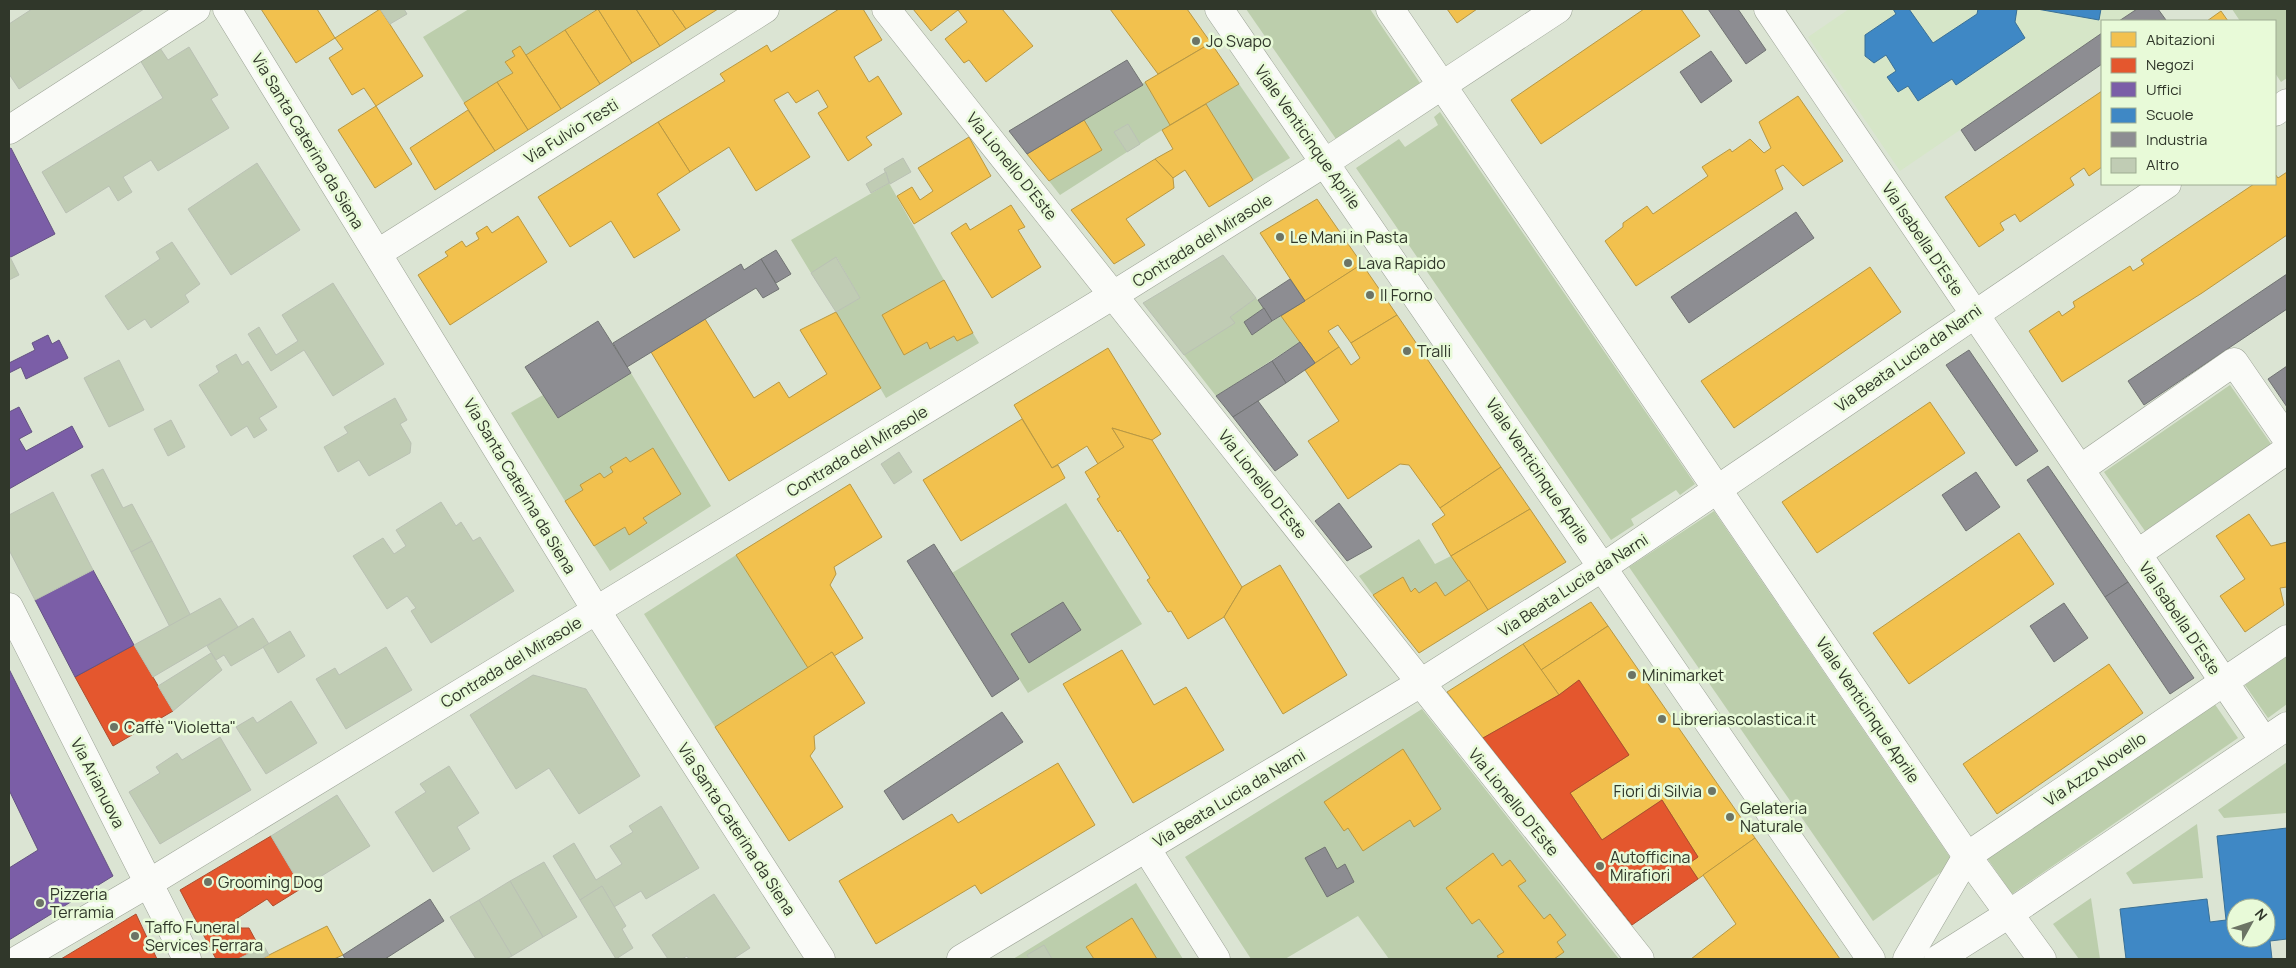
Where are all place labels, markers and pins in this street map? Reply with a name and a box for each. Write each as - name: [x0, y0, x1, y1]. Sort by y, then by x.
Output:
- place label: Jo Svapo: [1206, 30, 1271, 52]
- marker: Jo Svapo: [1190, 35, 1202, 47]
- place label: Le Mani in Pasta: [1290, 226, 1408, 248]
- marker: Le Mani in Pasta: [1274, 231, 1286, 243]
- place label: Lava Rapido: [1358, 252, 1446, 274]
- marker: Lava Rapido: [1342, 257, 1354, 269]
- place label: Il Forno: [1380, 284, 1433, 306]
- marker: Il Forno: [1364, 289, 1376, 301]
- place label: Tralli: [1417, 340, 1451, 362]
- marker: Tralli: [1401, 345, 1413, 357]
- place label: Minimarket: [1642, 664, 1724, 686]
- marker: Minimarket: [1626, 669, 1638, 681]
- place label: Libreriascolastica.it: [1672, 708, 1816, 730]
- marker: Libreriascolastica.it: [1656, 713, 1668, 725]
- place label: Caffè "Violetta": [124, 716, 236, 738]
- marker: Caffè "Violetta": [108, 721, 120, 733]
- place label: Fiori di Silvia: [1614, 780, 1702, 802]
- marker: Fiori di Silvia: [1706, 785, 1718, 797]
- place label: Gelateria Naturale: [1740, 797, 1807, 837]
- marker: Gelateria Naturale: [1724, 811, 1736, 823]
- place label: Autofficina Mirafiori: [1610, 846, 1691, 886]
- marker: Autofficina Mirafiori: [1594, 860, 1606, 872]
- place label: Grooming Dog: [218, 871, 323, 893]
- marker: Grooming Dog: [202, 876, 214, 888]
- place label: Pizzeria Terramia: [50, 883, 114, 923]
- marker: Pizzeria Terramia: [34, 897, 46, 909]
- place label: Taffo Funeral Services Ferrara: [145, 916, 263, 956]
- marker: Taffo Funeral Services Ferrara: [129, 930, 141, 942]

